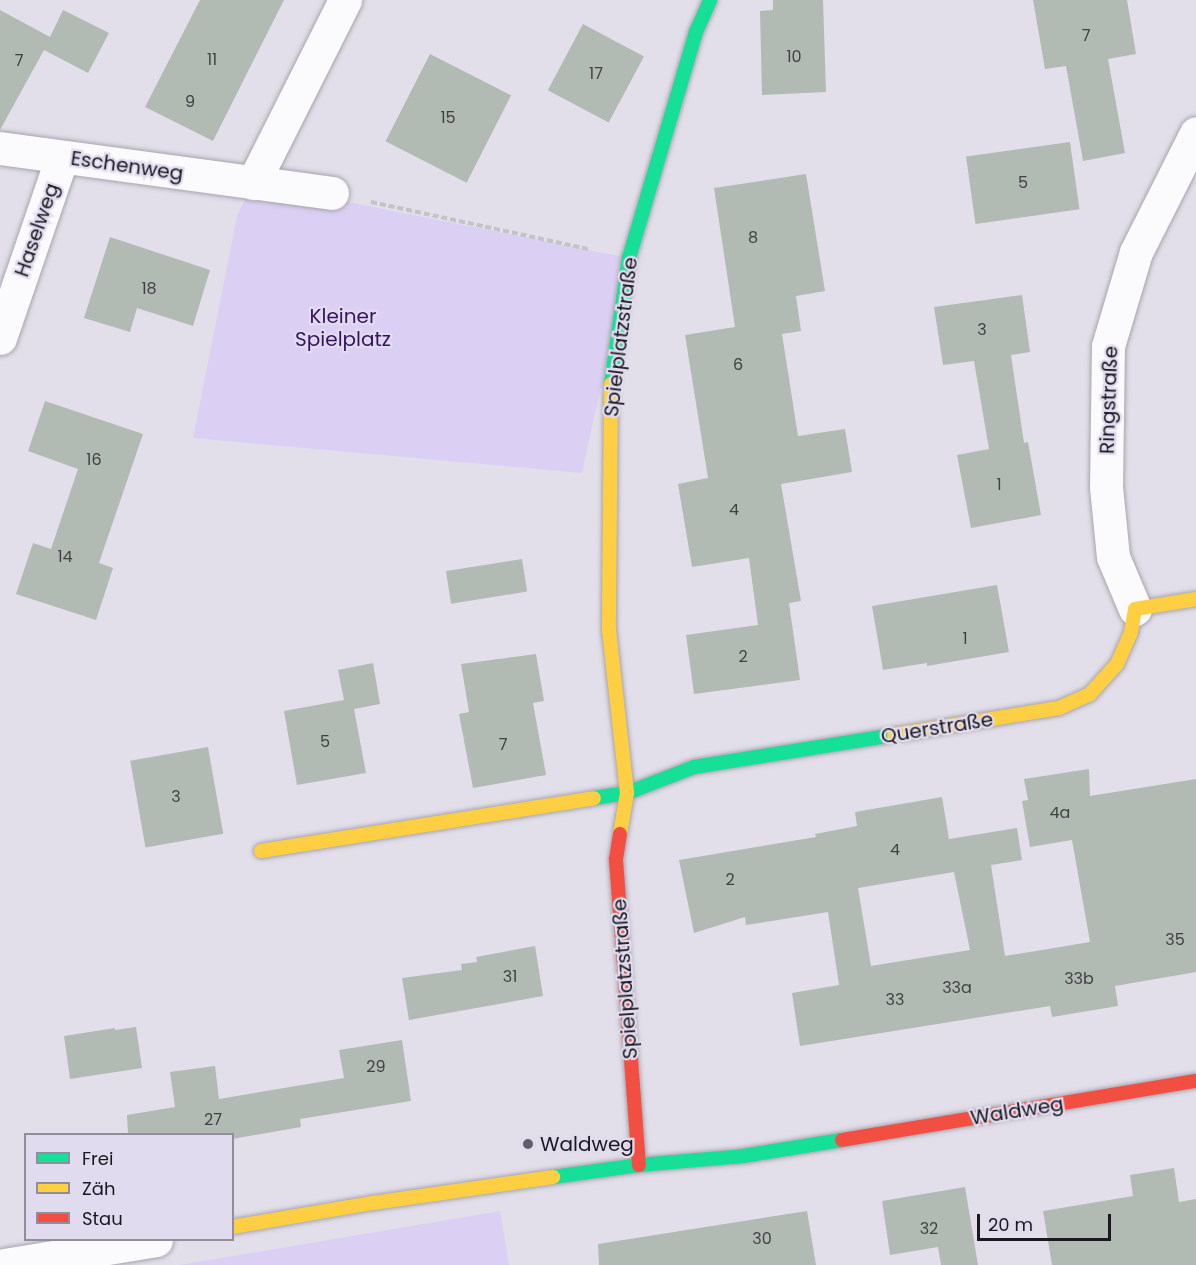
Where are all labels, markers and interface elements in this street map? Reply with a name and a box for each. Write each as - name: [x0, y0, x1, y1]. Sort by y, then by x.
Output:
- house number: 7: [1082, 26, 1090, 46]
- house number: 10: [786, 47, 802, 67]
- house number: 11: [207, 50, 217, 70]
- house number: 7: [15, 51, 23, 71]
- house number: 17: [589, 64, 603, 84]
- house number: 9: [185, 92, 195, 112]
- house number: 15: [440, 108, 456, 128]
- street label: Eschenweg: [69, 146, 185, 186]
- house number: 5: [1018, 173, 1028, 193]
- street label: Haselweg: [10, 180, 64, 280]
- house number: 8: [748, 228, 758, 248]
- street label: Spielplatzstraße: [599, 256, 643, 418]
- house number: 18: [141, 279, 157, 299]
- park label: Kleiner Spielplatz: [295, 304, 391, 351]
- house number: 3: [977, 320, 987, 340]
- street label: Ringstraße: [1095, 346, 1123, 454]
- house number: 6: [733, 355, 743, 375]
- house number: 16: [86, 450, 102, 470]
- house number: 1: [996, 475, 1002, 495]
- house number: 4: [729, 500, 739, 520]
- house number: 14: [57, 547, 73, 567]
- house number: 1: [962, 629, 968, 649]
- house number: 2: [738, 647, 748, 667]
- street label: Querstraße: [879, 707, 995, 749]
- house number: 5: [320, 732, 330, 752]
- house number: 7: [499, 735, 507, 755]
- house number: 3: [171, 787, 181, 807]
- house number: 4a: [1050, 803, 1070, 823]
- house number: 4: [890, 840, 900, 860]
- house number: 2: [725, 870, 735, 890]
- street label: Spielplatzstraße: [607, 898, 643, 1060]
- house number: 35: [1165, 930, 1185, 950]
- house number: 31: [503, 967, 517, 987]
- house number: 33b: [1064, 969, 1094, 989]
- house number: 33a: [942, 978, 972, 998]
- house number: 33: [886, 990, 904, 1010]
- house number: 29: [366, 1057, 386, 1077]
- street label: Waldweg: [969, 1092, 1065, 1130]
- house number: 27: [204, 1110, 222, 1130]
- place label: Waldweg: [540, 1132, 634, 1156]
- legend: [24, 1133, 234, 1241]
- marker: Waldweg: [521, 1137, 535, 1151]
- text: Frei: [82, 1146, 113, 1171]
- text: Zäh: [82, 1176, 115, 1201]
- scale bar: [980, 1202, 1114, 1240]
- text: Stau: [82, 1206, 123, 1231]
- text: 20 m: [988, 1212, 1033, 1237]
- house number: 32: [920, 1219, 938, 1239]
- house number: 30: [752, 1229, 772, 1249]

